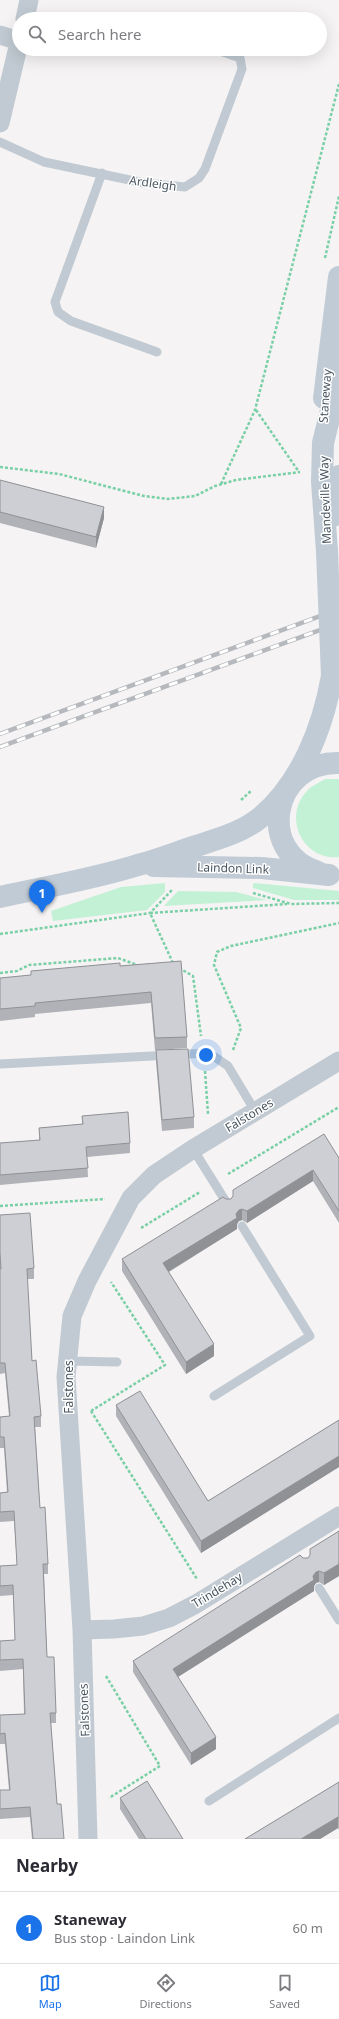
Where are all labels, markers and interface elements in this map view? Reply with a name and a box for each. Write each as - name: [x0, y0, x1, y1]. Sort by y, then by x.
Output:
- search box: [12, 12, 327, 56]
- icon: search: [26, 23, 48, 45]
- text: Search here: [58, 24, 141, 44]
- street label: Ardleigh: [128, 171, 178, 195]
- street label: Staneway: [315, 368, 335, 423]
- street label: Mandeville Way: [315, 455, 335, 544]
- street label: Laindon Link: [197, 858, 270, 878]
- pin: 1: [29, 880, 55, 913]
- your location: [196, 1045, 216, 1065]
- street label: Falstones: [222, 1094, 276, 1136]
- street label: Falstones: [60, 1360, 77, 1414]
- street label: Trindehay: [189, 1568, 246, 1612]
- street label: Falstones: [75, 1683, 93, 1737]
- text: Nearby: [16, 1854, 78, 1877]
- text: Staneway: [54, 1909, 127, 1929]
- text: 1: [25, 1919, 33, 1937]
- text: 60 m: [293, 1919, 323, 1937]
- text: Bus stop · Laindon Link: [54, 1929, 195, 1947]
- tab: Map: [39, 1972, 62, 2011]
- tab: Directions: [139, 1972, 192, 2011]
- tab: Saved: [269, 1972, 300, 2011]

